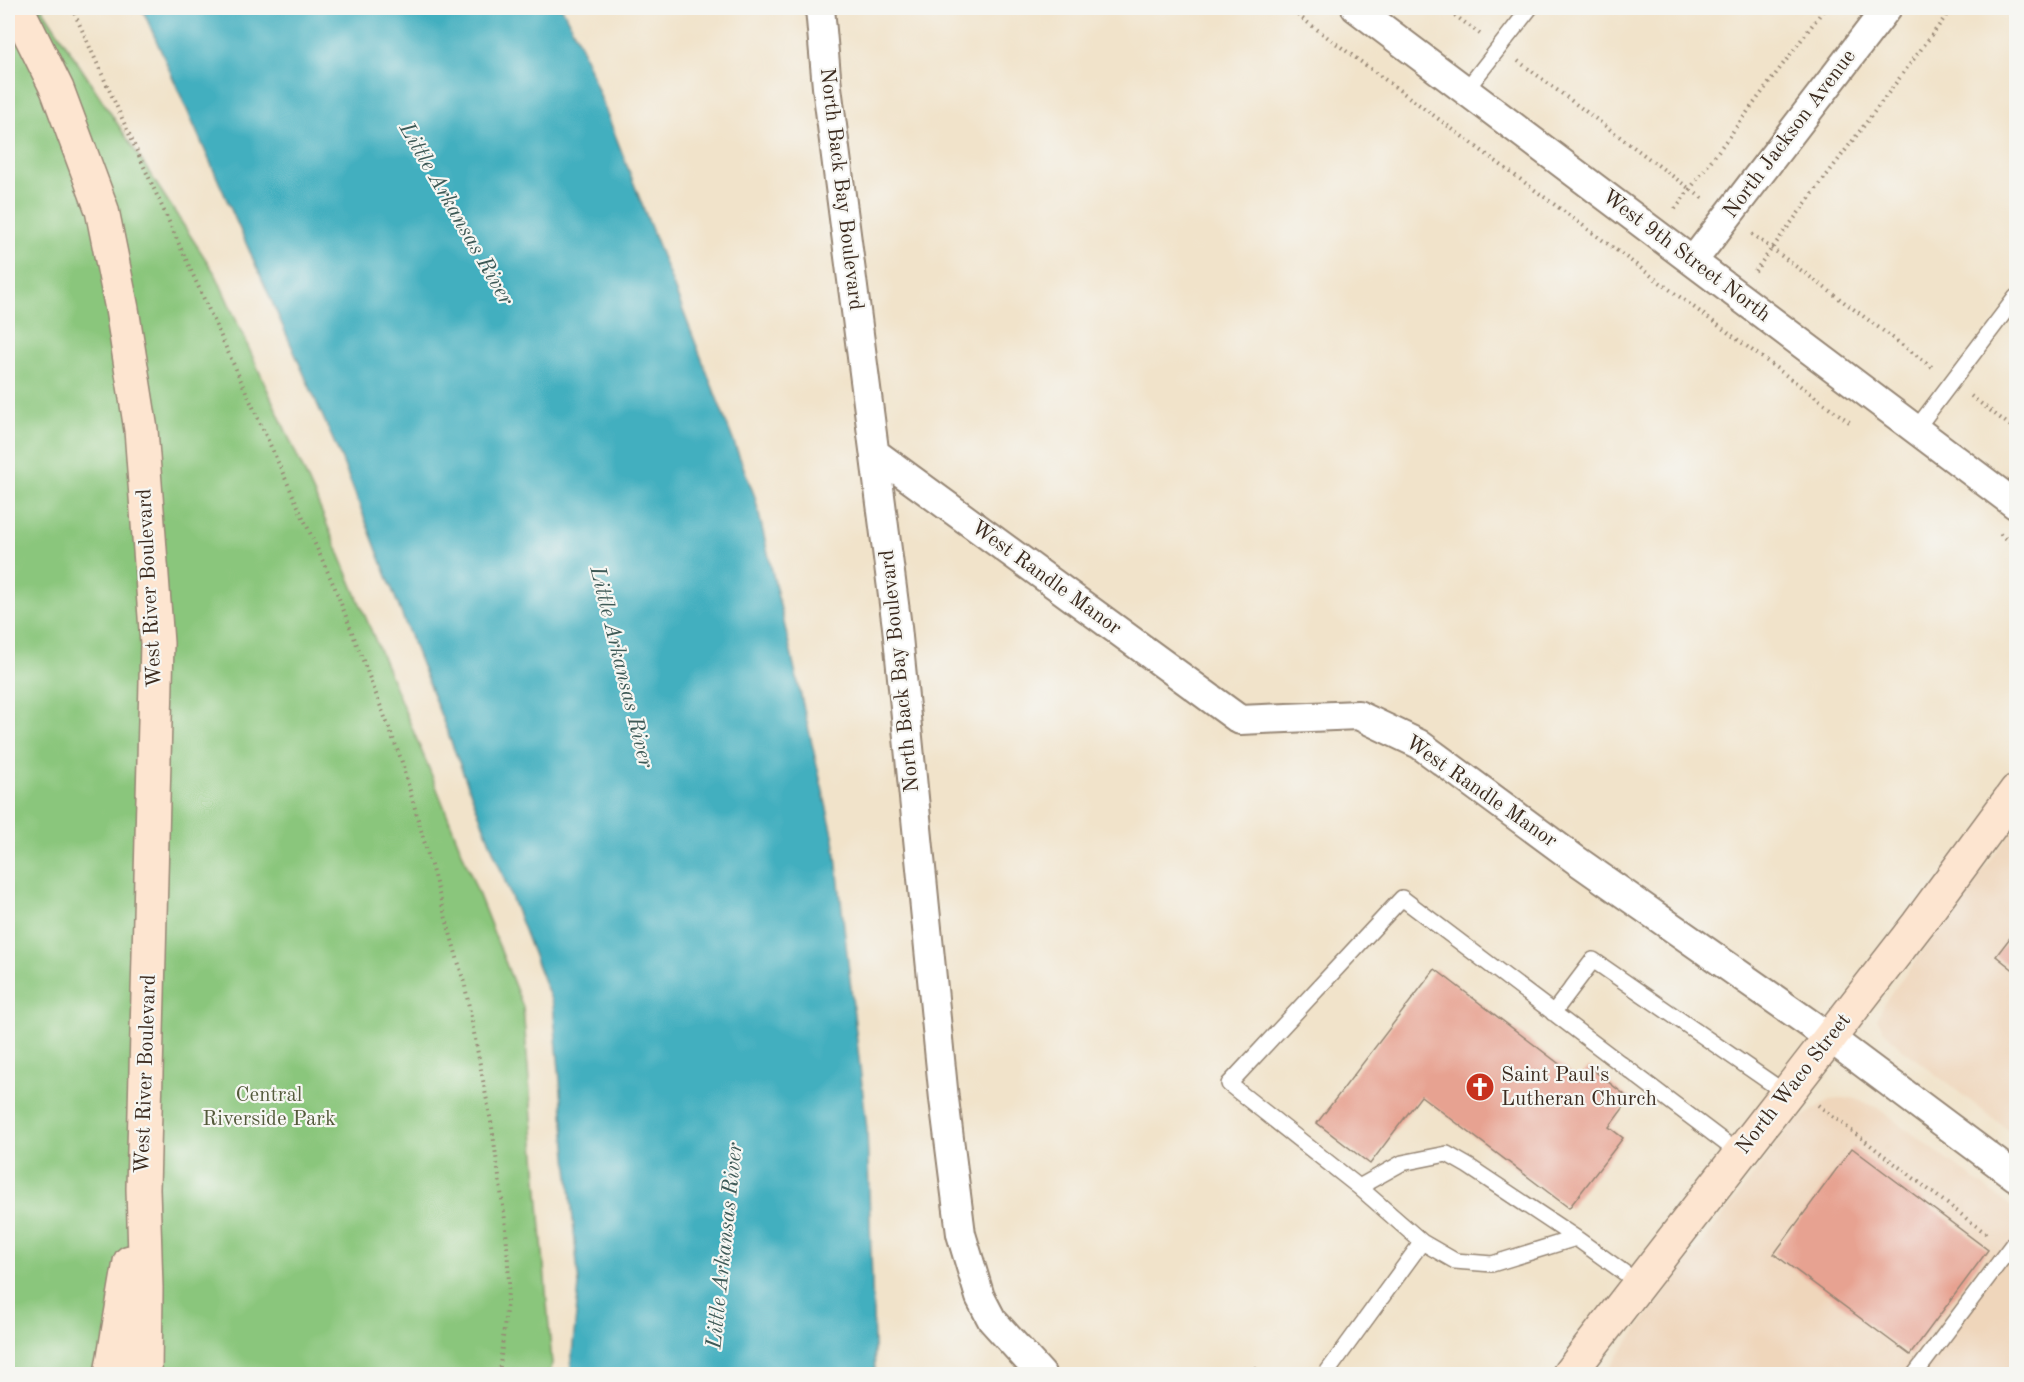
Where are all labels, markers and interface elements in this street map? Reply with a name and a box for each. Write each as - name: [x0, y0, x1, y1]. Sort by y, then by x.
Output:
- street label: North Jackson Avenue: [1720, 46, 1860, 222]
- street label: North Back Bay Boulevard: [816, 67, 866, 311]
- water label: Little Arkansas River: [394, 118, 518, 310]
- street label: West 9th Street North: [1598, 186, 1774, 326]
- street label: West River Boulevard: [134, 488, 166, 688]
- street label: West Randle Manor: [967, 517, 1125, 640]
- street label: North Back Bay Boulevard: [877, 549, 923, 793]
- water label: Little Arkansas River: [585, 563, 657, 771]
- street label: West Randle Manor: [1401, 732, 1561, 852]
- street label: West River Boulevard: [132, 974, 160, 1174]
- street label: North Waco Street: [1733, 1010, 1855, 1158]
- place label: Saint Paul's Lutheran Church: [1501, 1065, 1657, 1110]
- church icon: Saint Paul's Lutheran Church: [1464, 1071, 1496, 1103]
- park label: Central Riverside Park: [202, 1085, 336, 1130]
- water label: Little Arkansas River: [703, 1141, 747, 1351]

